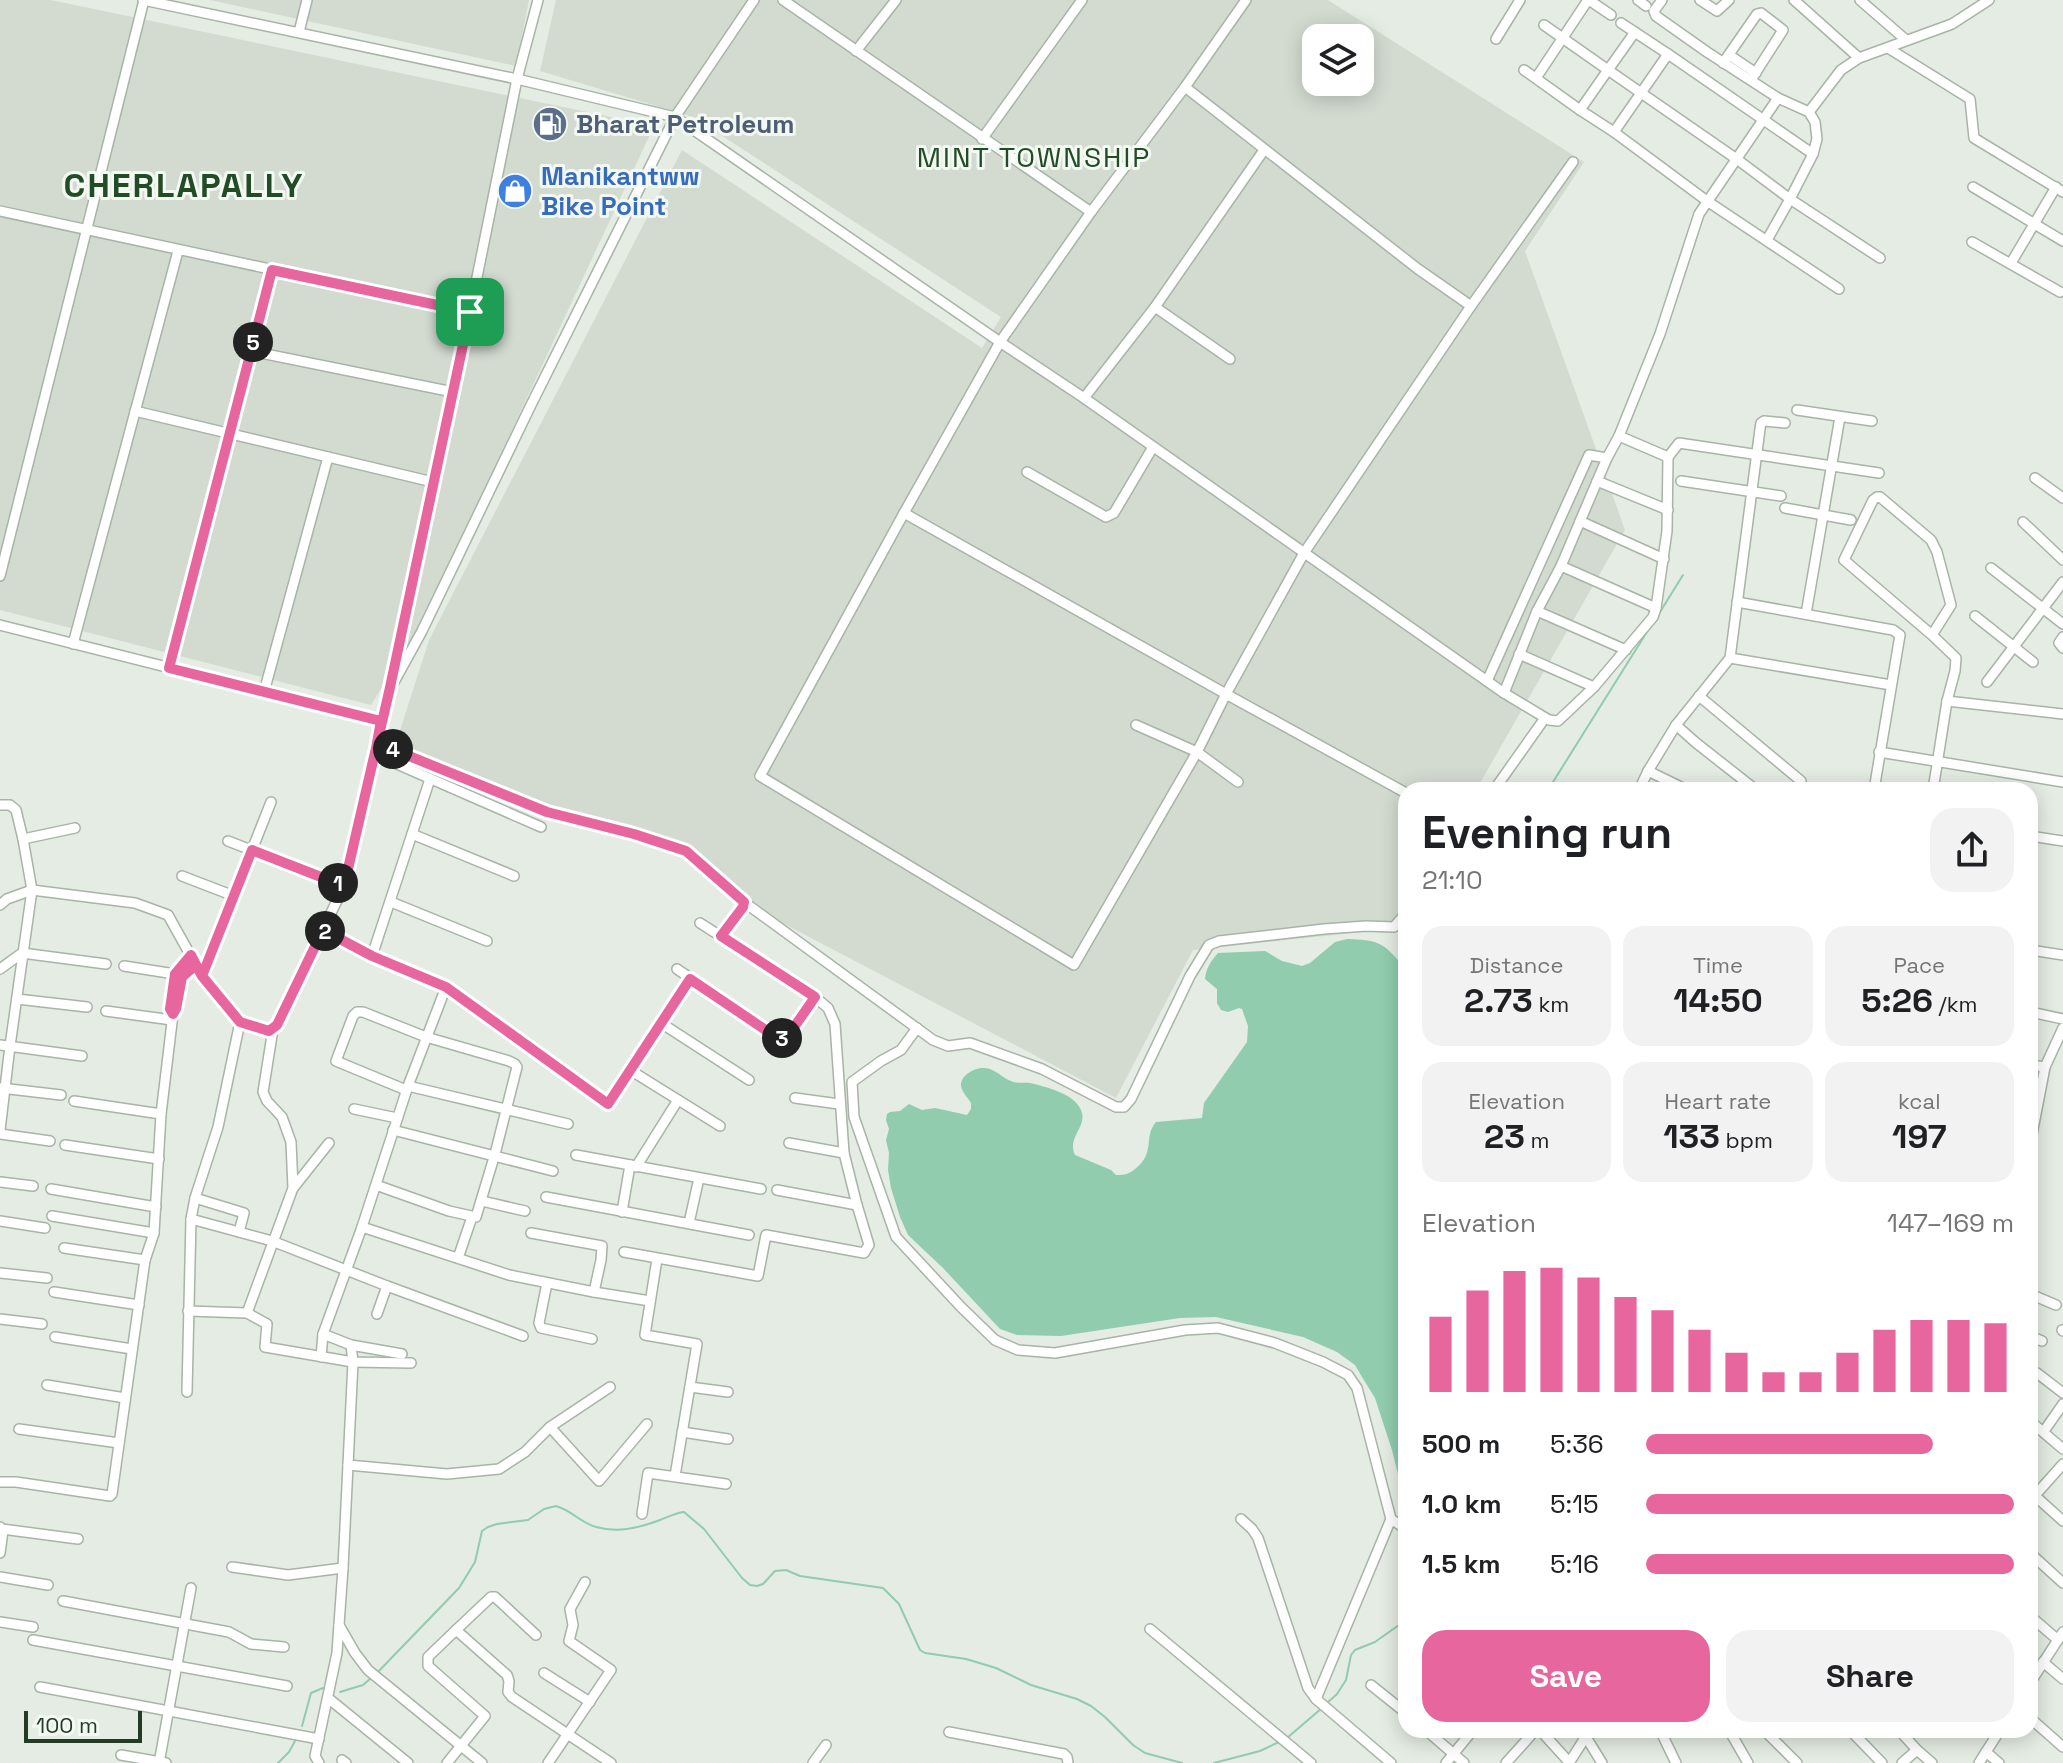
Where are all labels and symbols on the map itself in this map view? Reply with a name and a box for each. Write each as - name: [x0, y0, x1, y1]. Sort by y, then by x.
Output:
- fuel station icon: Bharat Petroleum: [531, 105, 569, 143]
- place label: Bharat Petroleum: [576, 107, 795, 141]
- district label: MINT TOWNSHIP: [917, 139, 1151, 175]
- place label: Manikantww Bike Point: [541, 159, 700, 223]
- district label: CHERLAPALLY: [64, 164, 304, 207]
- shop icon: Manikantww Bike Point: [496, 172, 534, 210]
- pin: [436, 278, 504, 346]
- pin: 5: [233, 322, 273, 362]
- pin: 4: [373, 729, 413, 769]
- pin: 1: [318, 863, 358, 903]
- pin: 2: [305, 911, 345, 951]
- pin: 3: [762, 1018, 802, 1058]
- scale bar: [24, 1707, 142, 1743]

